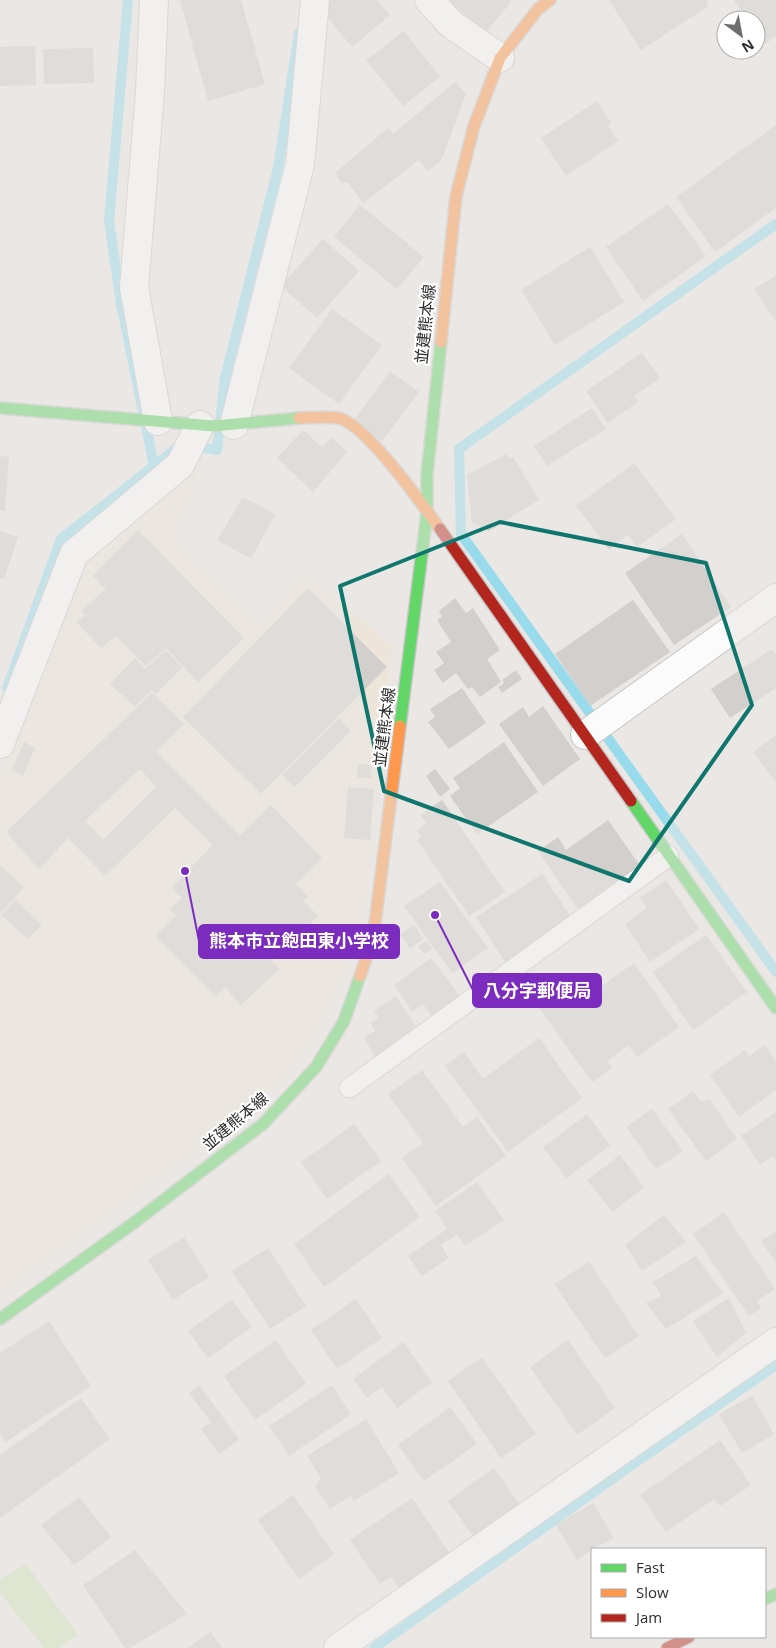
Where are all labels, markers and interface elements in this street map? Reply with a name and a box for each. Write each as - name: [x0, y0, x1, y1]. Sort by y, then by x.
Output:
- north arrow: [716, 10, 766, 60]
- text: N: [738, 35, 758, 58]
- street label: 並建熊本線: [410, 283, 440, 365]
- street label: 並建熊本線: [368, 686, 400, 768]
- callout: 熊本市立飽田東小学校: [199, 925, 399, 958]
- text: 熊本市立飽田東小学校: [209, 928, 389, 952]
- callout: 八分字郵便局: [473, 974, 601, 1007]
- text: 八分字郵便局: [483, 978, 591, 1002]
- street label: 並建熊本線: [197, 1087, 273, 1155]
- legend: [591, 1548, 766, 1638]
- text: Fast: [636, 1557, 665, 1577]
- text: Slow: [636, 1582, 669, 1602]
- text: Jam: [634, 1607, 662, 1627]

